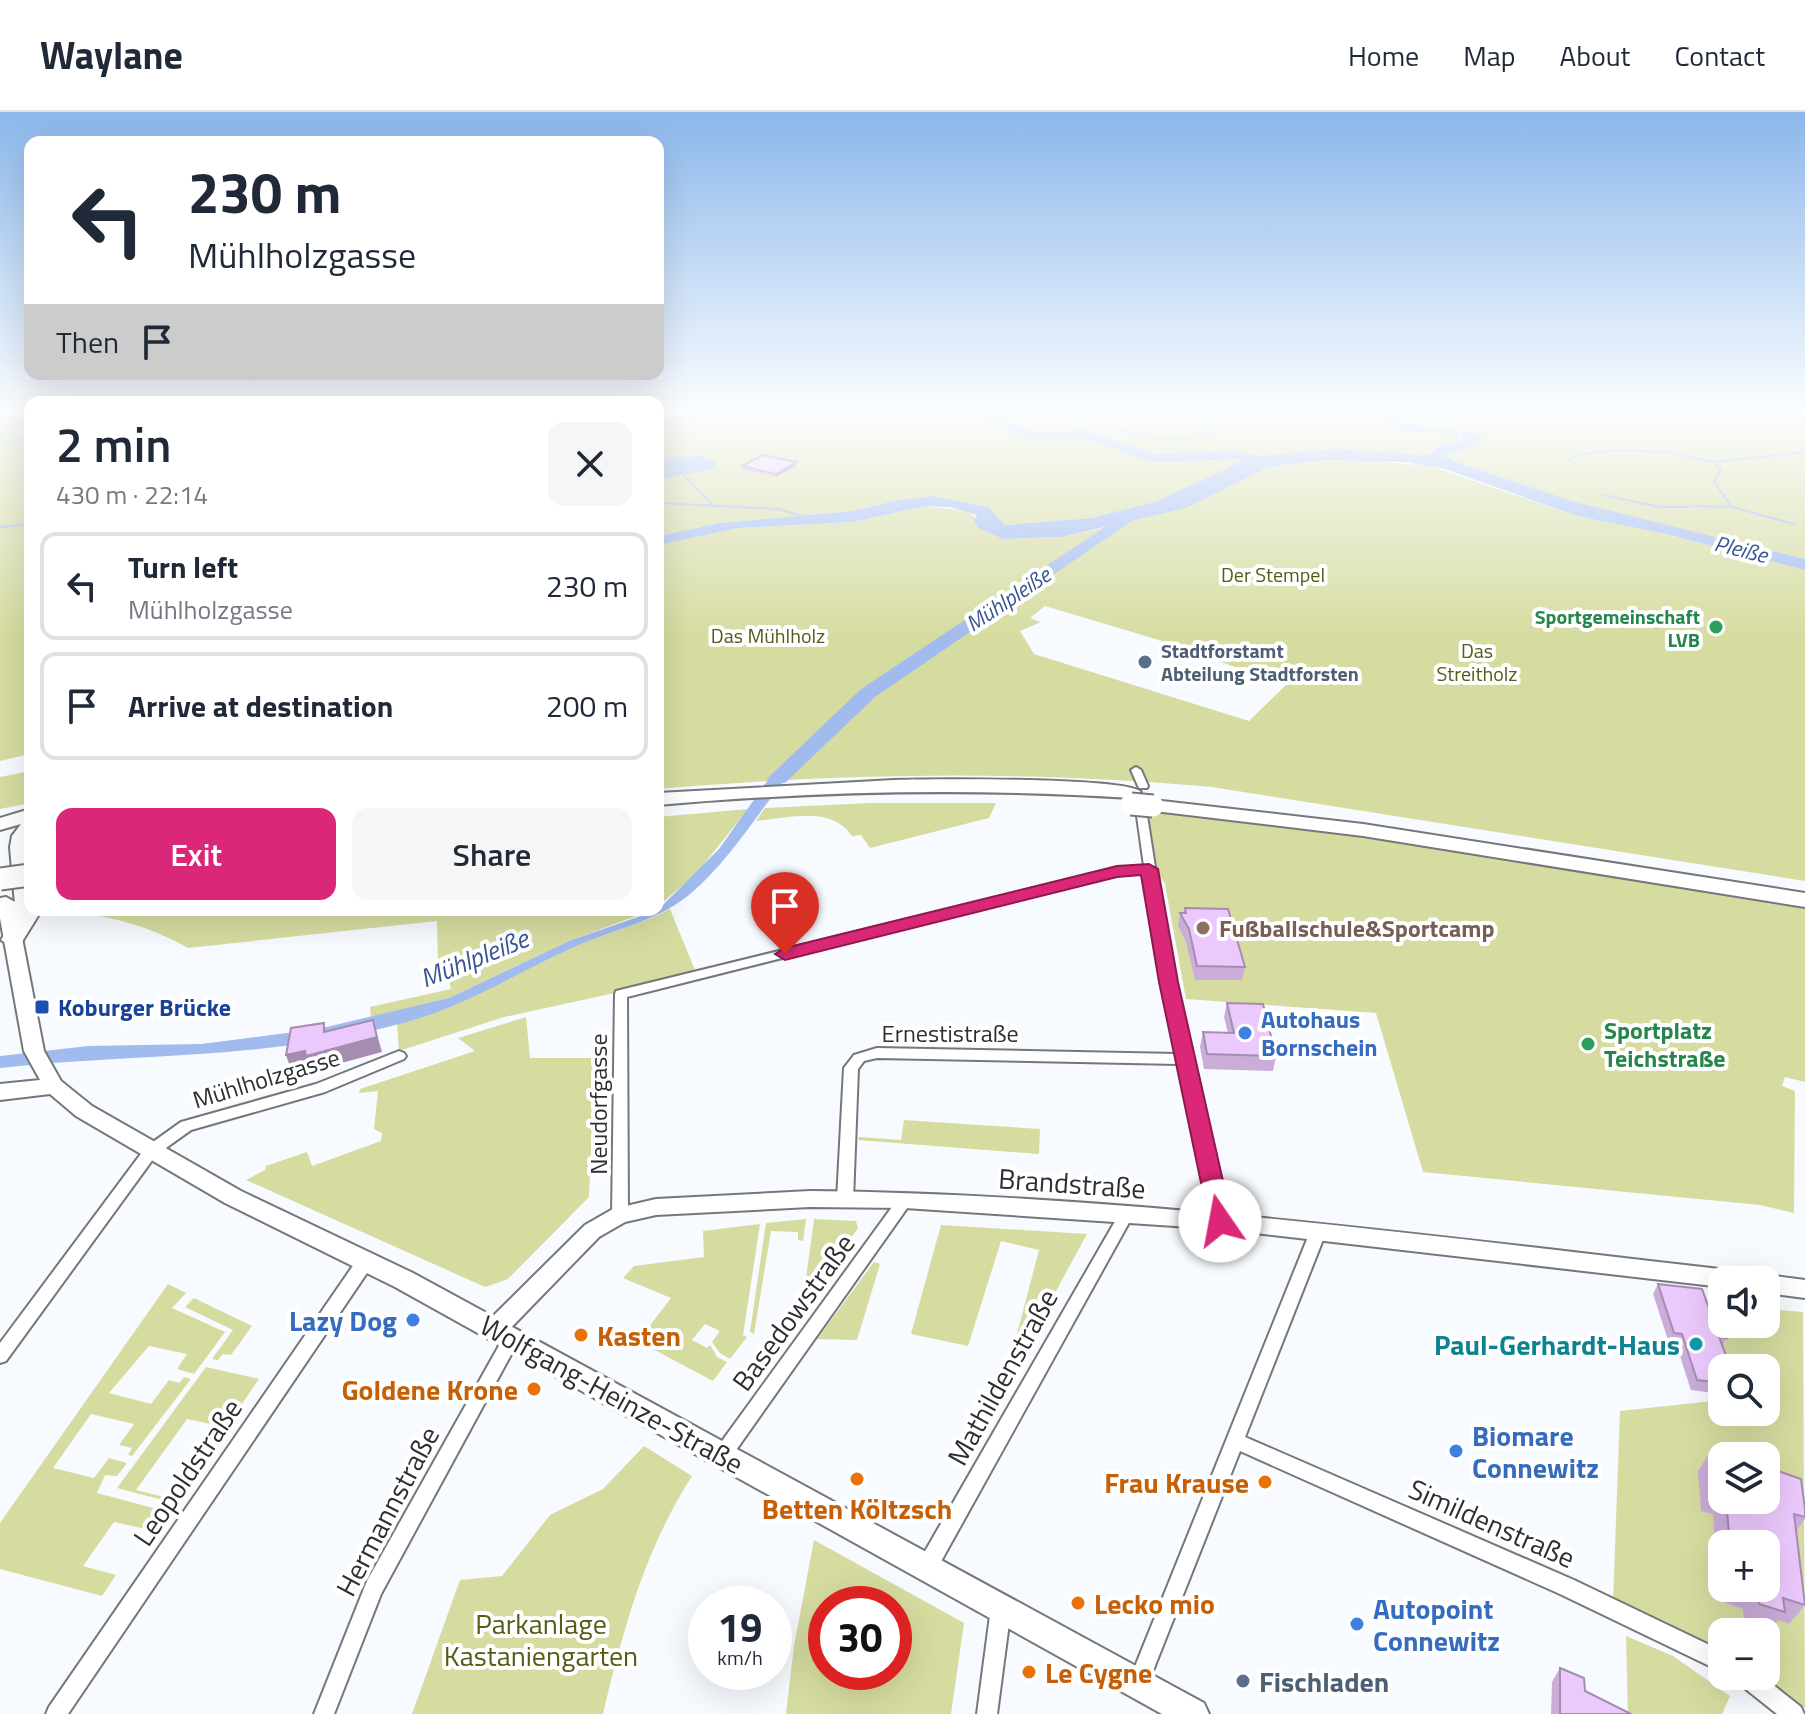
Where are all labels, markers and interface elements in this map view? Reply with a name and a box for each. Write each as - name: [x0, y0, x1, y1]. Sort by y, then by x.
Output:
- text: Waylane: [40, 26, 183, 84]
- text: Home: [1348, 34, 1419, 77]
- text: Map: [1463, 34, 1516, 77]
- text: About: [1560, 34, 1630, 77]
- text: Contact: [1674, 34, 1765, 77]
- text: 230 m: [188, 150, 341, 235]
- icon: left: [56, 168, 160, 272]
- text: Mühlholzgasse: [188, 227, 416, 282]
- text: Then: [56, 319, 119, 365]
- icon: arrive: [135, 320, 179, 364]
- text: 2 min: [56, 408, 171, 481]
- button: close: [548, 422, 632, 506]
- text: 430 m · 22:14: [56, 475, 208, 514]
- water label: Pleiße: [1711, 526, 1773, 572]
- text: Turn left: [128, 544, 238, 590]
- water label: Mühlpleiße: [959, 557, 1059, 640]
- park label: Der Stempel: [1221, 559, 1325, 590]
- text: 230 m: [546, 563, 628, 609]
- icon: left: [60, 564, 104, 608]
- text: Mühlholzgasse: [128, 590, 293, 629]
- place label: Sportgemeinschaft LVB: [1535, 601, 1700, 655]
- marker: Sportgemeinschaft LVB: [1707, 618, 1725, 636]
- park label: Das Mühlholz: [711, 620, 825, 651]
- place label: Stadtforstamt Abteilung Stadtforsten: [1161, 635, 1359, 689]
- park label: Das Streitholz: [1437, 635, 1517, 689]
- marker: Stadtforstamt Abteilung Stadtforsten: [1136, 653, 1154, 671]
- text: Arrive at destination: [128, 683, 393, 729]
- text: 200 m: [546, 683, 628, 729]
- icon: arrive: [60, 684, 104, 728]
- button: Exit: [56, 808, 336, 900]
- button: Share: [352, 808, 632, 900]
- pin: [751, 872, 819, 954]
- icon: arrive: [763, 884, 807, 928]
- place label: Fußballschule&Sportcamp: [1219, 910, 1494, 946]
- water label: Mühlpleiße: [414, 918, 536, 997]
- marker: Fußballschule&Sportcamp: [1194, 919, 1212, 937]
- place label: Koburger Brücke: [58, 989, 231, 1025]
- marker: Koburger Brücke: [33, 998, 51, 1016]
- place label: Autohaus Bornschein: [1261, 1001, 1378, 1065]
- place label: Sportplatz Teichstraße: [1604, 1012, 1726, 1076]
- street label: Ernestistraße: [881, 1015, 1019, 1051]
- marker: Autohaus Bornschein: [1236, 1024, 1254, 1042]
- street label: Neudorfgasse: [580, 1033, 616, 1175]
- marker: Sportplatz Teichstraße: [1579, 1035, 1597, 1053]
- street label: Mühlholzgasse: [188, 1039, 344, 1117]
- street label: Brandstraße: [997, 1156, 1147, 1210]
- position arrow: [1178, 1179, 1262, 1263]
- street label: Basedowstraße: [721, 1224, 865, 1400]
- map controls: [1708, 1266, 1780, 1690]
- button: sound: [1708, 1266, 1780, 1338]
- street label: Mathildenstraße: [936, 1281, 1068, 1473]
- place label: Lazy Dog: [289, 1299, 397, 1342]
- street label: Wolfgang-Heinze-Straße: [472, 1304, 752, 1484]
- marker: Lazy Dog: [404, 1311, 422, 1329]
- place label: Kasten: [597, 1314, 681, 1357]
- place label: Paul-Gerhardt-Haus: [1434, 1323, 1680, 1366]
- marker: Kasten: [572, 1326, 590, 1344]
- marker: Paul-Gerhardt-Haus: [1687, 1335, 1705, 1353]
- button: search: [1708, 1354, 1780, 1426]
- place label: Goldene Krone: [341, 1368, 518, 1411]
- marker: Goldene Krone: [525, 1380, 543, 1398]
- street label: Leopoldstraße: [122, 1390, 252, 1554]
- place label: Biomare Connewitz: [1472, 1414, 1599, 1489]
- street label: Hermannstraße: [324, 1418, 450, 1604]
- marker: Biomare Connewitz: [1447, 1442, 1465, 1460]
- button: layers: [1708, 1442, 1780, 1514]
- place label: Frau Krause: [1104, 1461, 1249, 1504]
- street label: Simildenstraße: [1402, 1467, 1582, 1579]
- marker: Betten Költzsch: [848, 1470, 866, 1488]
- marker: Frau Krause: [1256, 1473, 1274, 1491]
- place label: Betten Költzsch: [762, 1487, 952, 1530]
- button: +: [1708, 1530, 1780, 1602]
- place label: Lecko mio: [1094, 1582, 1215, 1625]
- speed limit sign: 30: [808, 1586, 912, 1690]
- place label: Autopoint Connewitz: [1373, 1587, 1500, 1662]
- marker: Lecko mio: [1069, 1594, 1087, 1612]
- text: 19: [718, 1597, 762, 1658]
- park label: Parkanlage Kastaniengarten: [444, 1602, 638, 1677]
- marker: Autopoint Connewitz: [1348, 1615, 1366, 1633]
- button: −: [1708, 1618, 1780, 1690]
- text: km/h: [717, 1642, 763, 1673]
- place label: Le Cygne: [1045, 1651, 1152, 1694]
- place label: Fischladen: [1259, 1660, 1389, 1703]
- marker: Le Cygne: [1020, 1663, 1038, 1681]
- marker: Fischladen: [1234, 1672, 1252, 1690]

